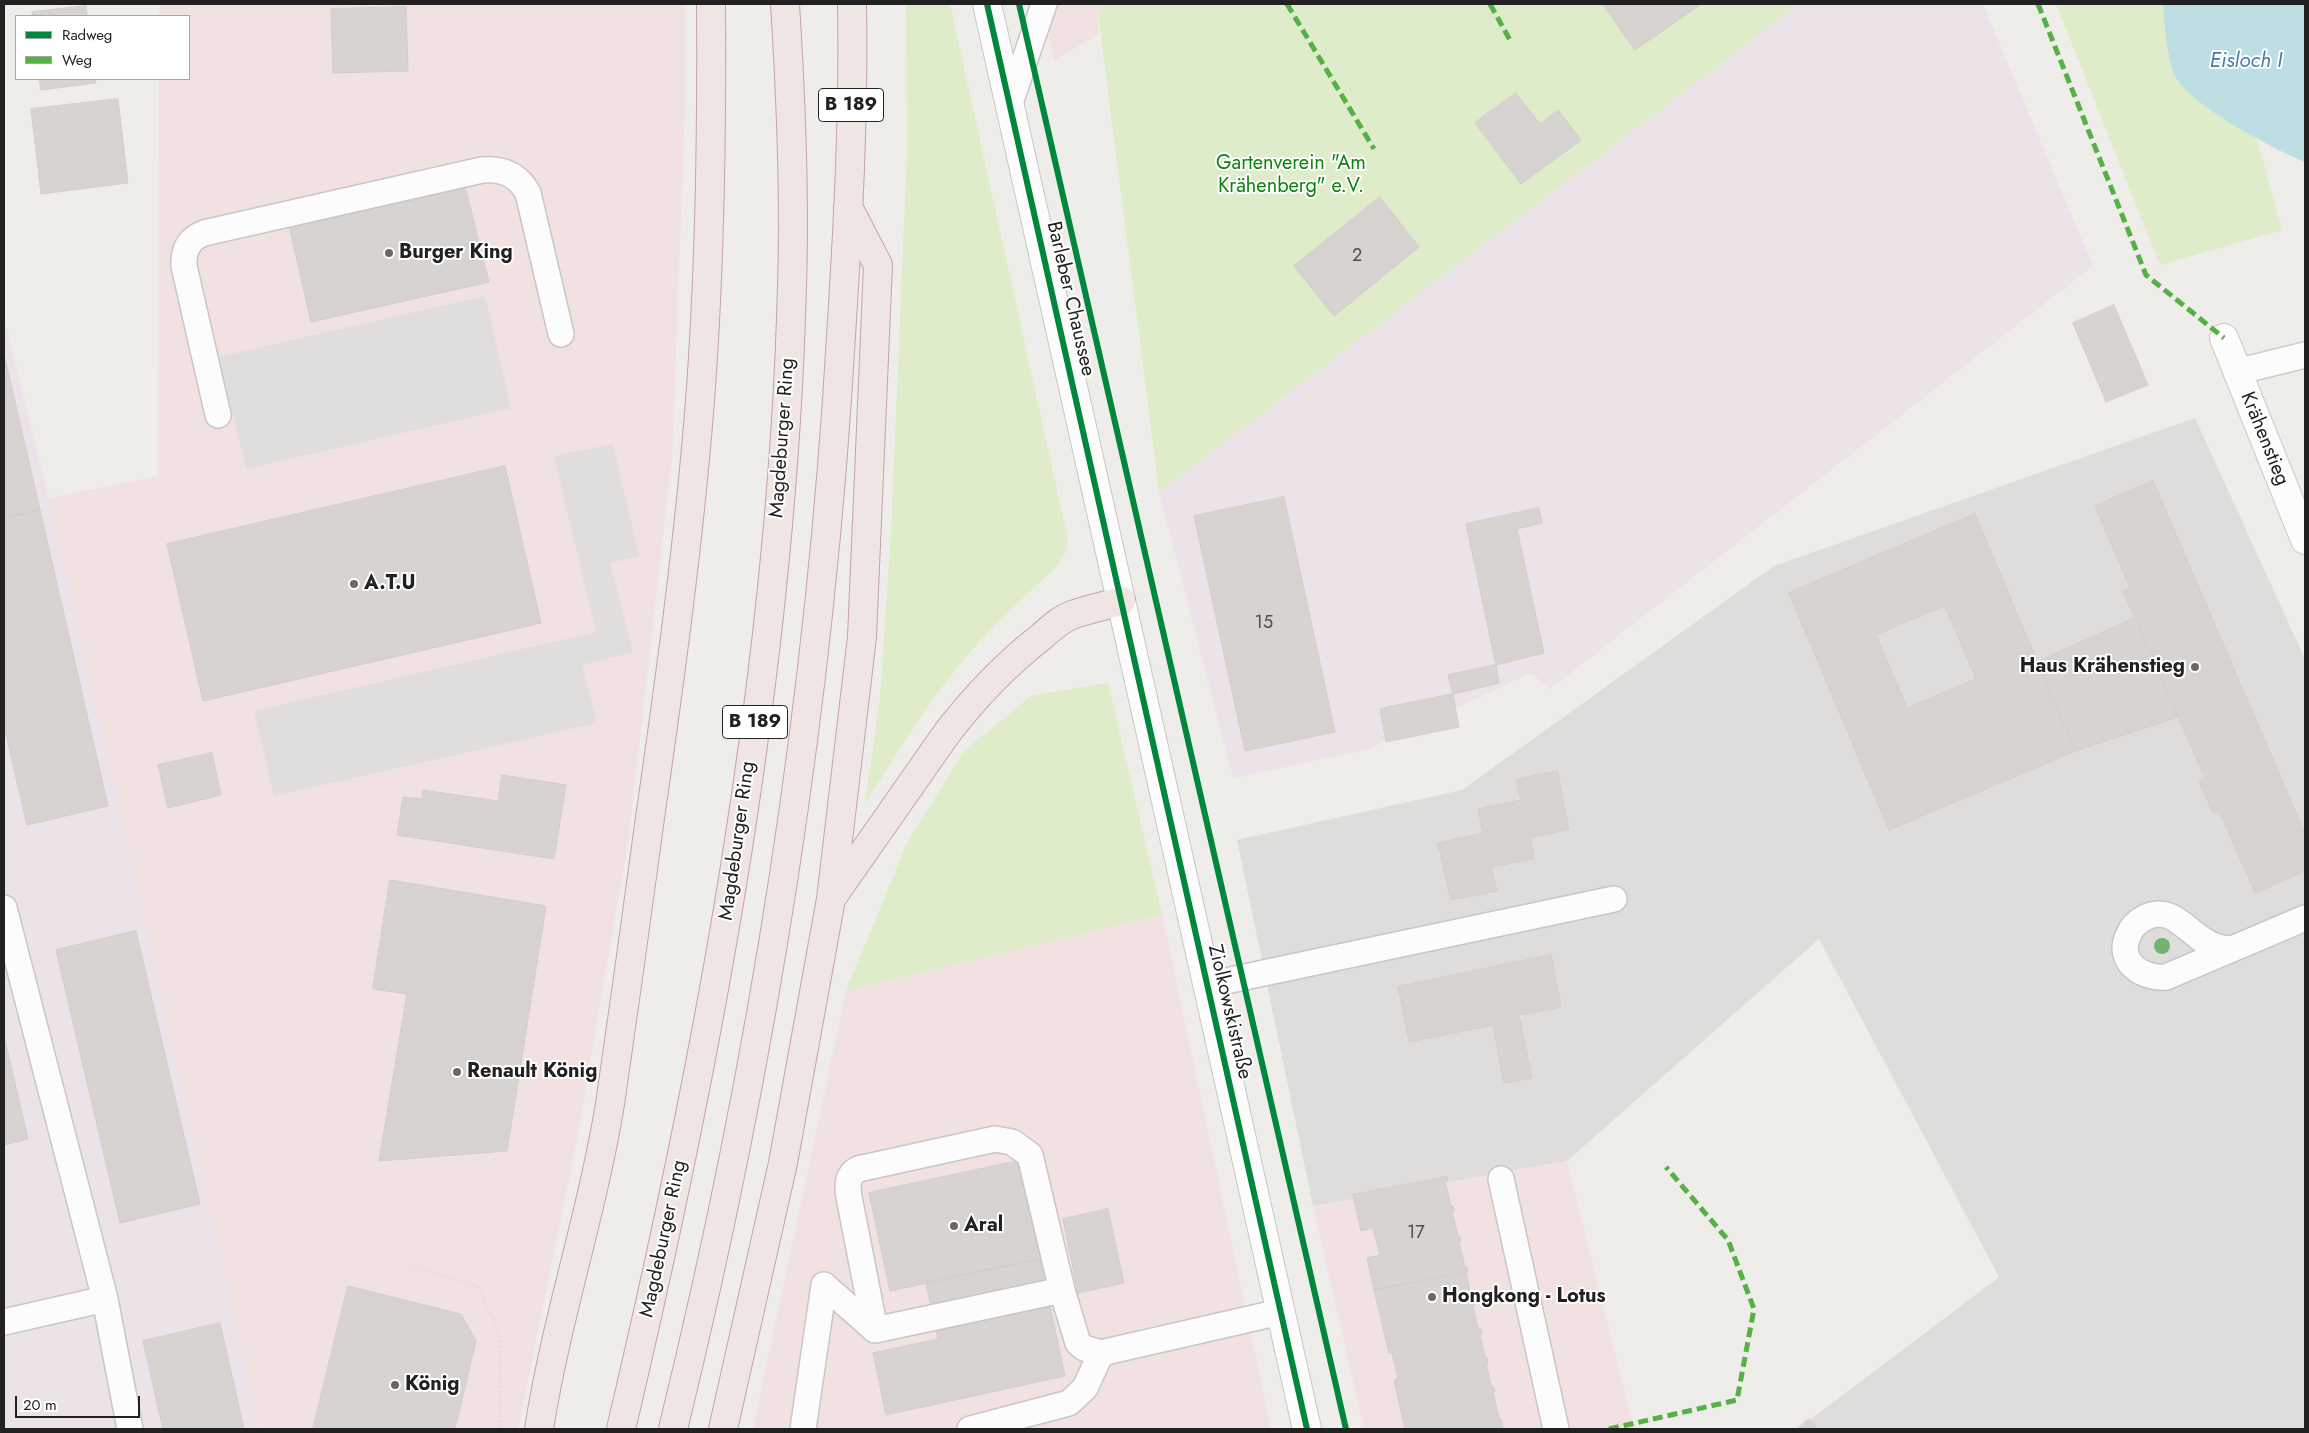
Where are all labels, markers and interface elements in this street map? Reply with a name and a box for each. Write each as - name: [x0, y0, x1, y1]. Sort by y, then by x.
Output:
- legend: [15, 15, 190, 80]
- text: Radweg: [62, 24, 112, 46]
- text: Weg: [62, 49, 92, 71]
- water label: Eisloch I: [2210, 49, 2282, 75]
- road number: B 189: [818, 88, 884, 122]
- park label: Gartenverein "Am Krähenberg" e.V.: [1216, 152, 1366, 199]
- street label: Barleber Chaussee: [1041, 219, 1099, 379]
- place label: Burger King: [399, 241, 513, 265]
- house number: 2: [1352, 246, 1362, 268]
- marker: Burger King: [383, 247, 395, 259]
- street label: Magdeburger Ring: [765, 357, 801, 519]
- street label: Krähenstieg: [2234, 389, 2294, 489]
- place label: A.T.U: [364, 572, 415, 596]
- marker: A.T.U: [348, 578, 360, 590]
- house number: 15: [1255, 613, 1273, 635]
- place label: Haus Krähenstieg: [2020, 655, 2185, 679]
- marker: Haus Krähenstieg: [2189, 661, 2201, 673]
- road number: B 189: [722, 706, 788, 739]
- street label: Magdeburger Ring: [715, 760, 761, 922]
- street label: Ziolkowskistraße: [1202, 942, 1256, 1082]
- place label: Renault König: [467, 1060, 597, 1084]
- marker: Renault König: [451, 1066, 463, 1078]
- street label: Magdeburger Ring: [636, 1158, 692, 1320]
- place label: Aral: [964, 1214, 1003, 1238]
- marker: Aral: [948, 1220, 960, 1232]
- house number: 17: [1407, 1223, 1425, 1245]
- place label: Hongkong - Lotus: [1442, 1285, 1606, 1309]
- marker: Hongkong - Lotus: [1426, 1291, 1438, 1303]
- place label: König: [405, 1373, 459, 1397]
- marker: König: [389, 1379, 401, 1391]
- scale bar: [18, 1386, 142, 1418]
- text: 20 m: [23, 1394, 57, 1416]

